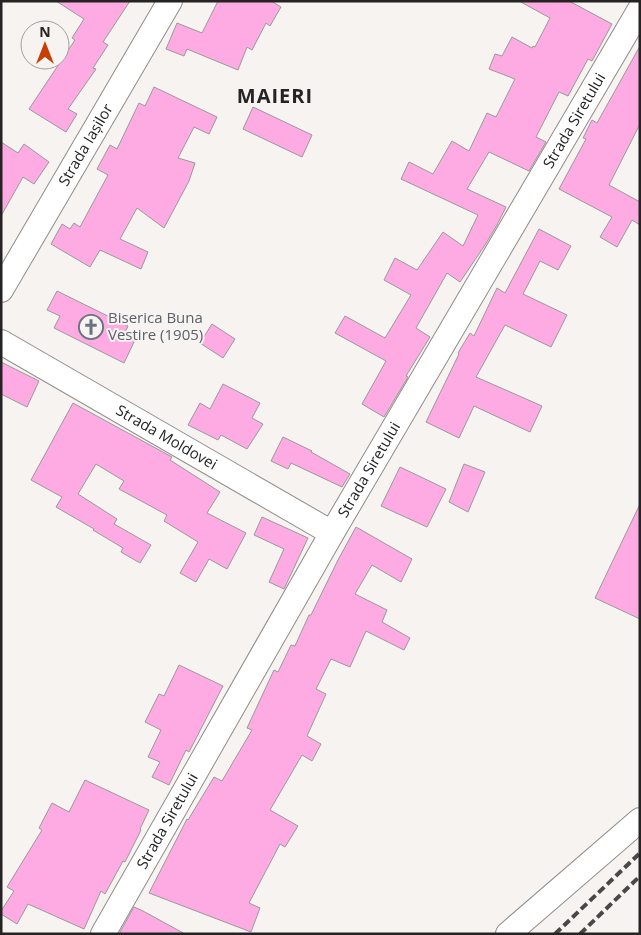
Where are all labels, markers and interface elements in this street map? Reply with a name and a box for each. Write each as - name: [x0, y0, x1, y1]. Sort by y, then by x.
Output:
- north arrow: [20, 20, 70, 70]
- text: N: [39, 22, 51, 41]
- street label: Strada Siretului: [538, 69, 609, 172]
- district label: MAIERI: [237, 82, 313, 109]
- street label: Strada Iașilor: [53, 100, 117, 189]
- place label: Biserica Buna Vestire (1905): [108, 307, 203, 344]
- church icon: Biserica Buna Vestire (1905): [78, 314, 104, 340]
- street label: Strada Moldovei: [113, 399, 221, 474]
- street label: Strada Siretului: [332, 418, 404, 521]
- street label: Strada Siretului: [131, 769, 202, 872]

